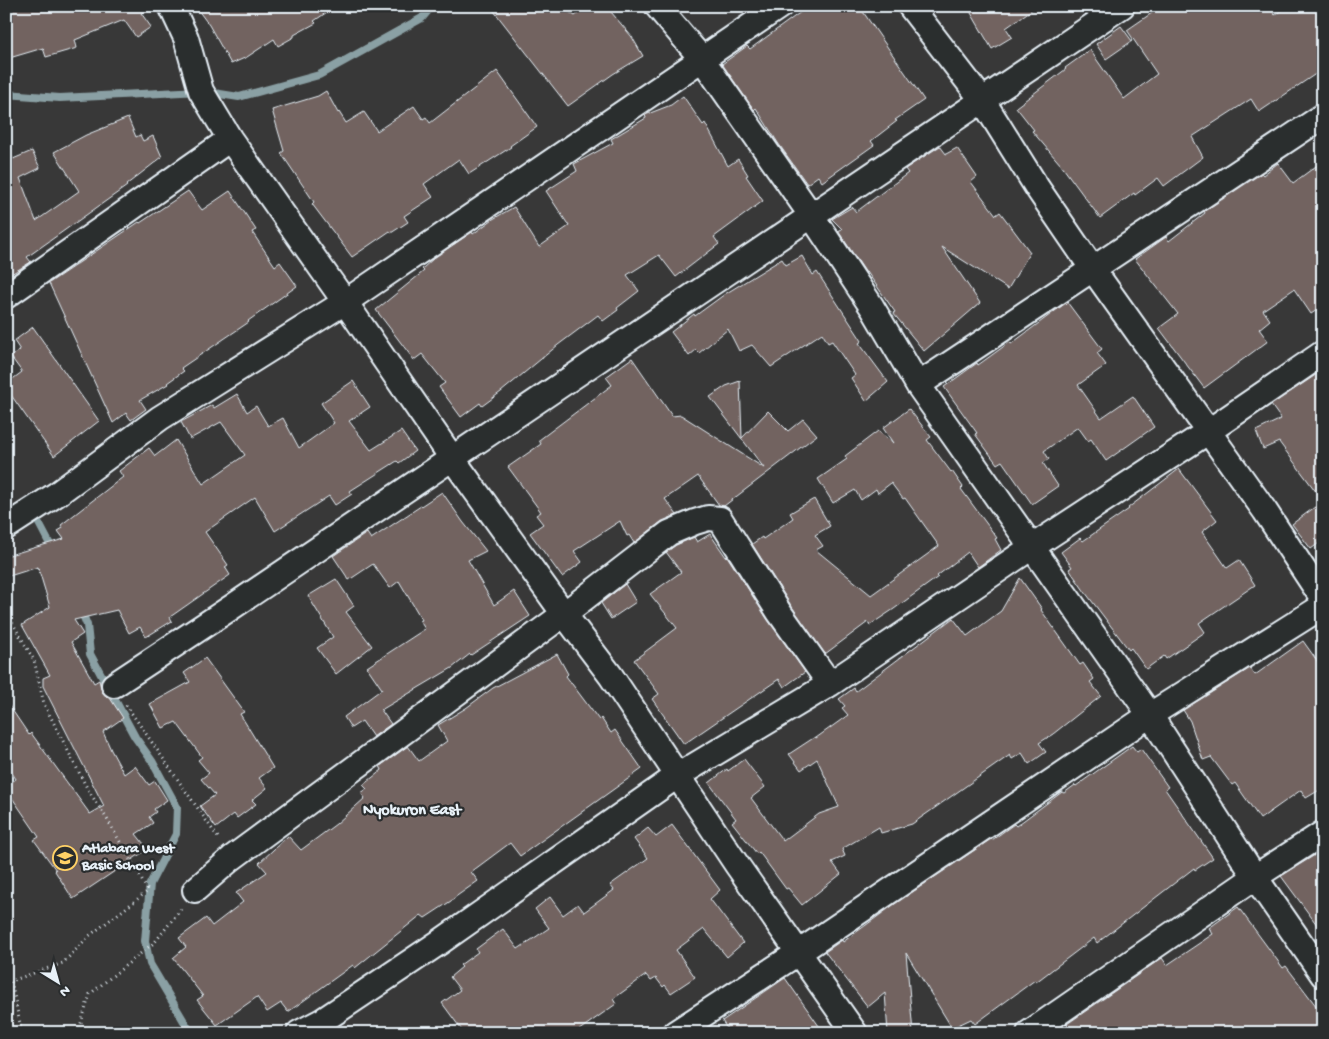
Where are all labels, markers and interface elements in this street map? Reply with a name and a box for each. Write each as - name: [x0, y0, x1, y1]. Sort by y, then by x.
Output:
- district label: Nyokuron East: [363, 802, 462, 821]
- place label: Atlabara West Basic School: [81, 840, 176, 875]
- school or university icon: Atlabara West Basic School: [52, 845, 78, 871]
- north arrow: [32, 956, 82, 1006]
- text: N: [56, 981, 73, 1000]

